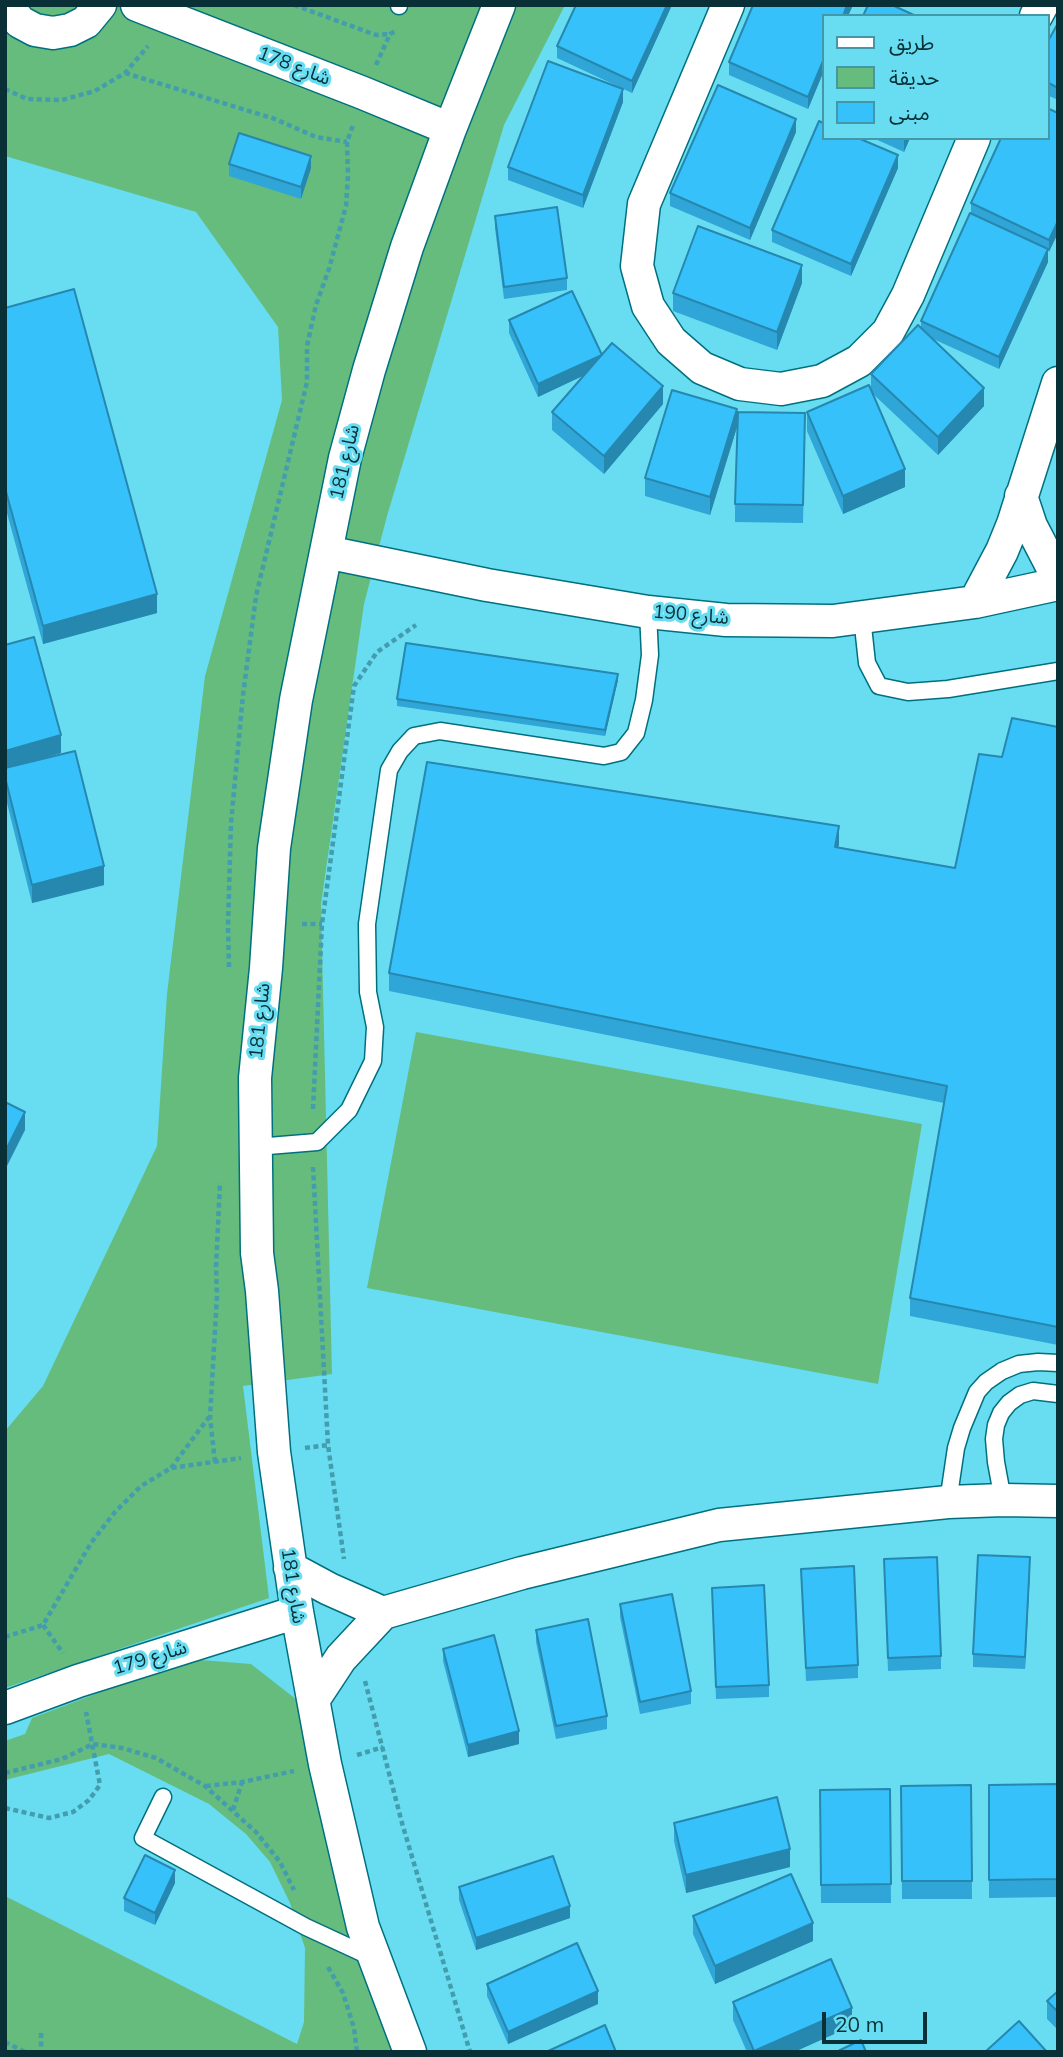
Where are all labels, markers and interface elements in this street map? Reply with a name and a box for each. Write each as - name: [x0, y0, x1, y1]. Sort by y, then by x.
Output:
- legend: [822, 14, 1049, 140]
- text: طريق: [889, 29, 934, 55]
- street label: شارع 178: [254, 42, 334, 90]
- text: حديقة: [889, 64, 939, 90]
- text: مبنى: [889, 99, 930, 125]
- street label: شارع 181: [325, 422, 365, 502]
- street label: شارع 190: [652, 600, 730, 630]
- street label: شارع 181: [245, 982, 275, 1060]
- street label: شارع 181: [276, 1547, 310, 1625]
- street label: شارع 179: [110, 1636, 190, 1680]
- scale bar: [825, 1997, 930, 2041]
- text: 20 m: [835, 2011, 884, 2037]

